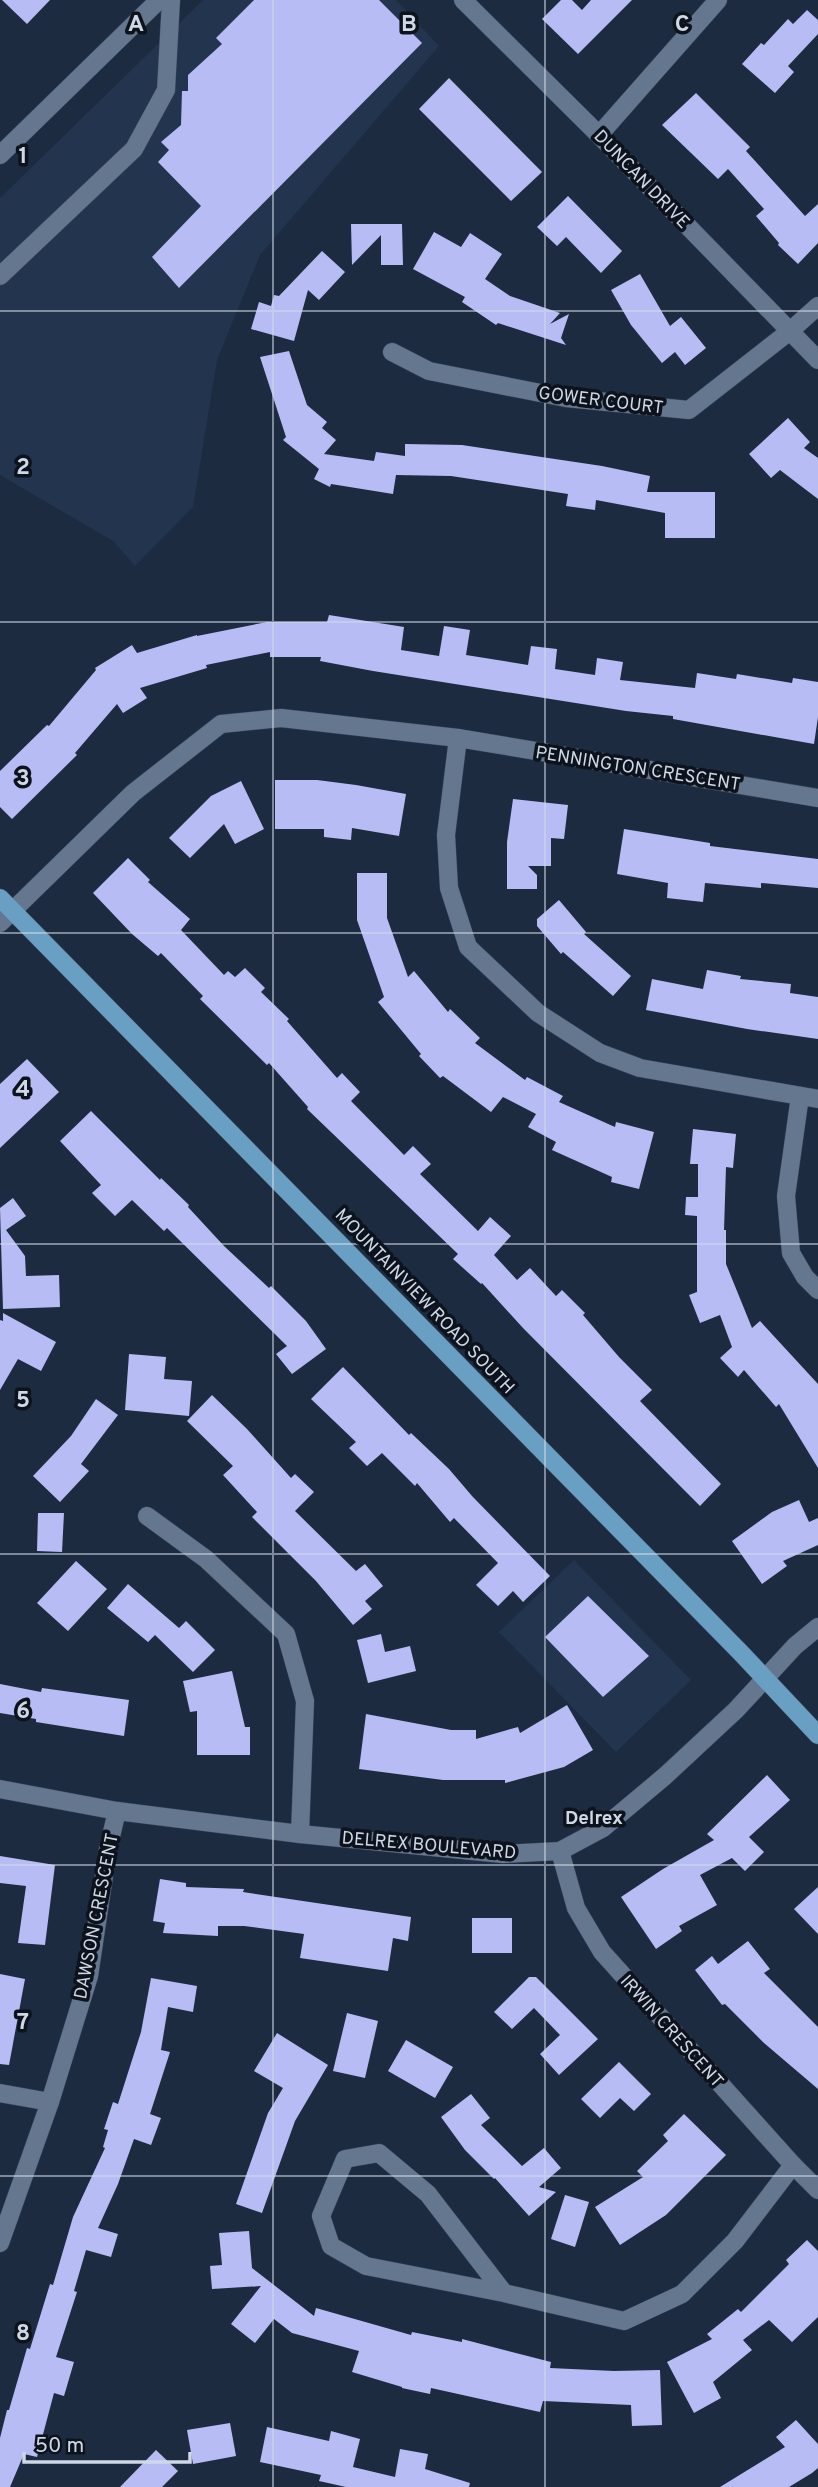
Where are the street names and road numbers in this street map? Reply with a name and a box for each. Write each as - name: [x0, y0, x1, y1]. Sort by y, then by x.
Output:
- street label: DUNCAN DRIVE: [588, 126, 694, 234]
- street label: GOWER COURT: [537, 382, 665, 421]
- street label: PENNINGTON CRESCENT: [534, 742, 742, 797]
- street label: MOUNTAINVIEW ROAD SOUTH: [329, 1204, 519, 1400]
- street label: DELREX BOULEVARD: [341, 1827, 517, 1866]
- street label: DAWSON CRESCENT: [70, 1831, 125, 2001]
- street label: IRWIN CRESCENT: [614, 1971, 728, 2093]

